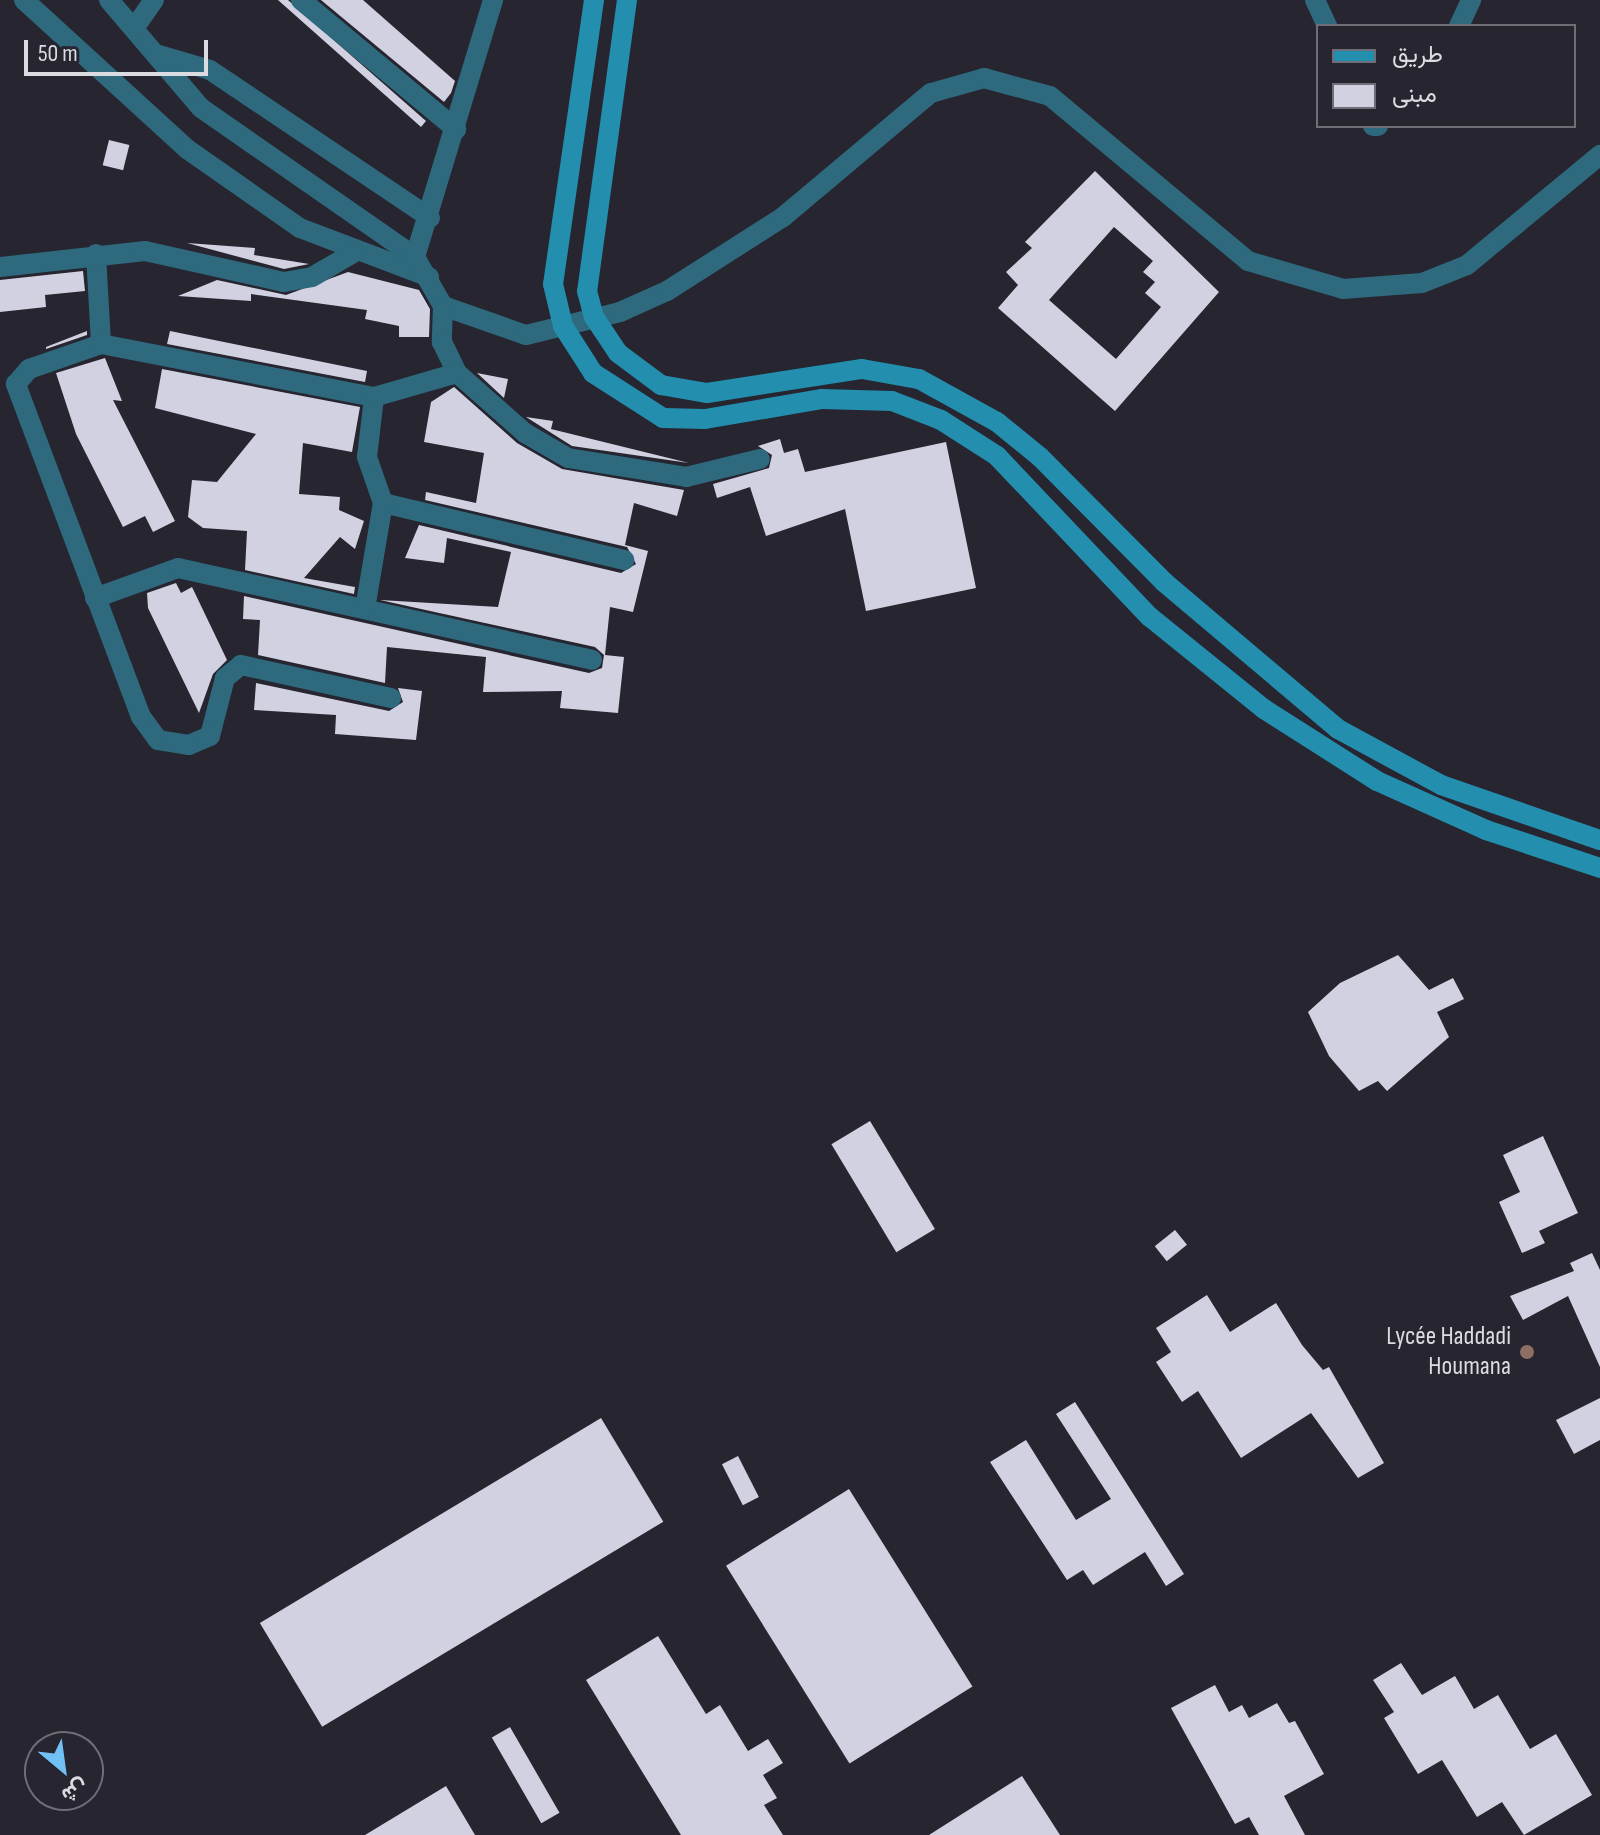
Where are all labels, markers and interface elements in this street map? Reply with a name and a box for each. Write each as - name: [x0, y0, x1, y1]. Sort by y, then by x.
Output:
- scale bar: [28, 24, 212, 74]
- legend: [1316, 24, 1576, 128]
- text: 50 m: [38, 39, 78, 68]
- text: طريق: [1392, 40, 1443, 69]
- text: مبنى: [1392, 80, 1437, 109]
- place label: Lycée Haddadi Houmana: [1386, 1321, 1511, 1382]
- marker: Lycée Haddadi Houmana: [1518, 1343, 1536, 1361]
- north arrow: [24, 1731, 104, 1811]
- text: ش: [57, 1772, 93, 1809]

